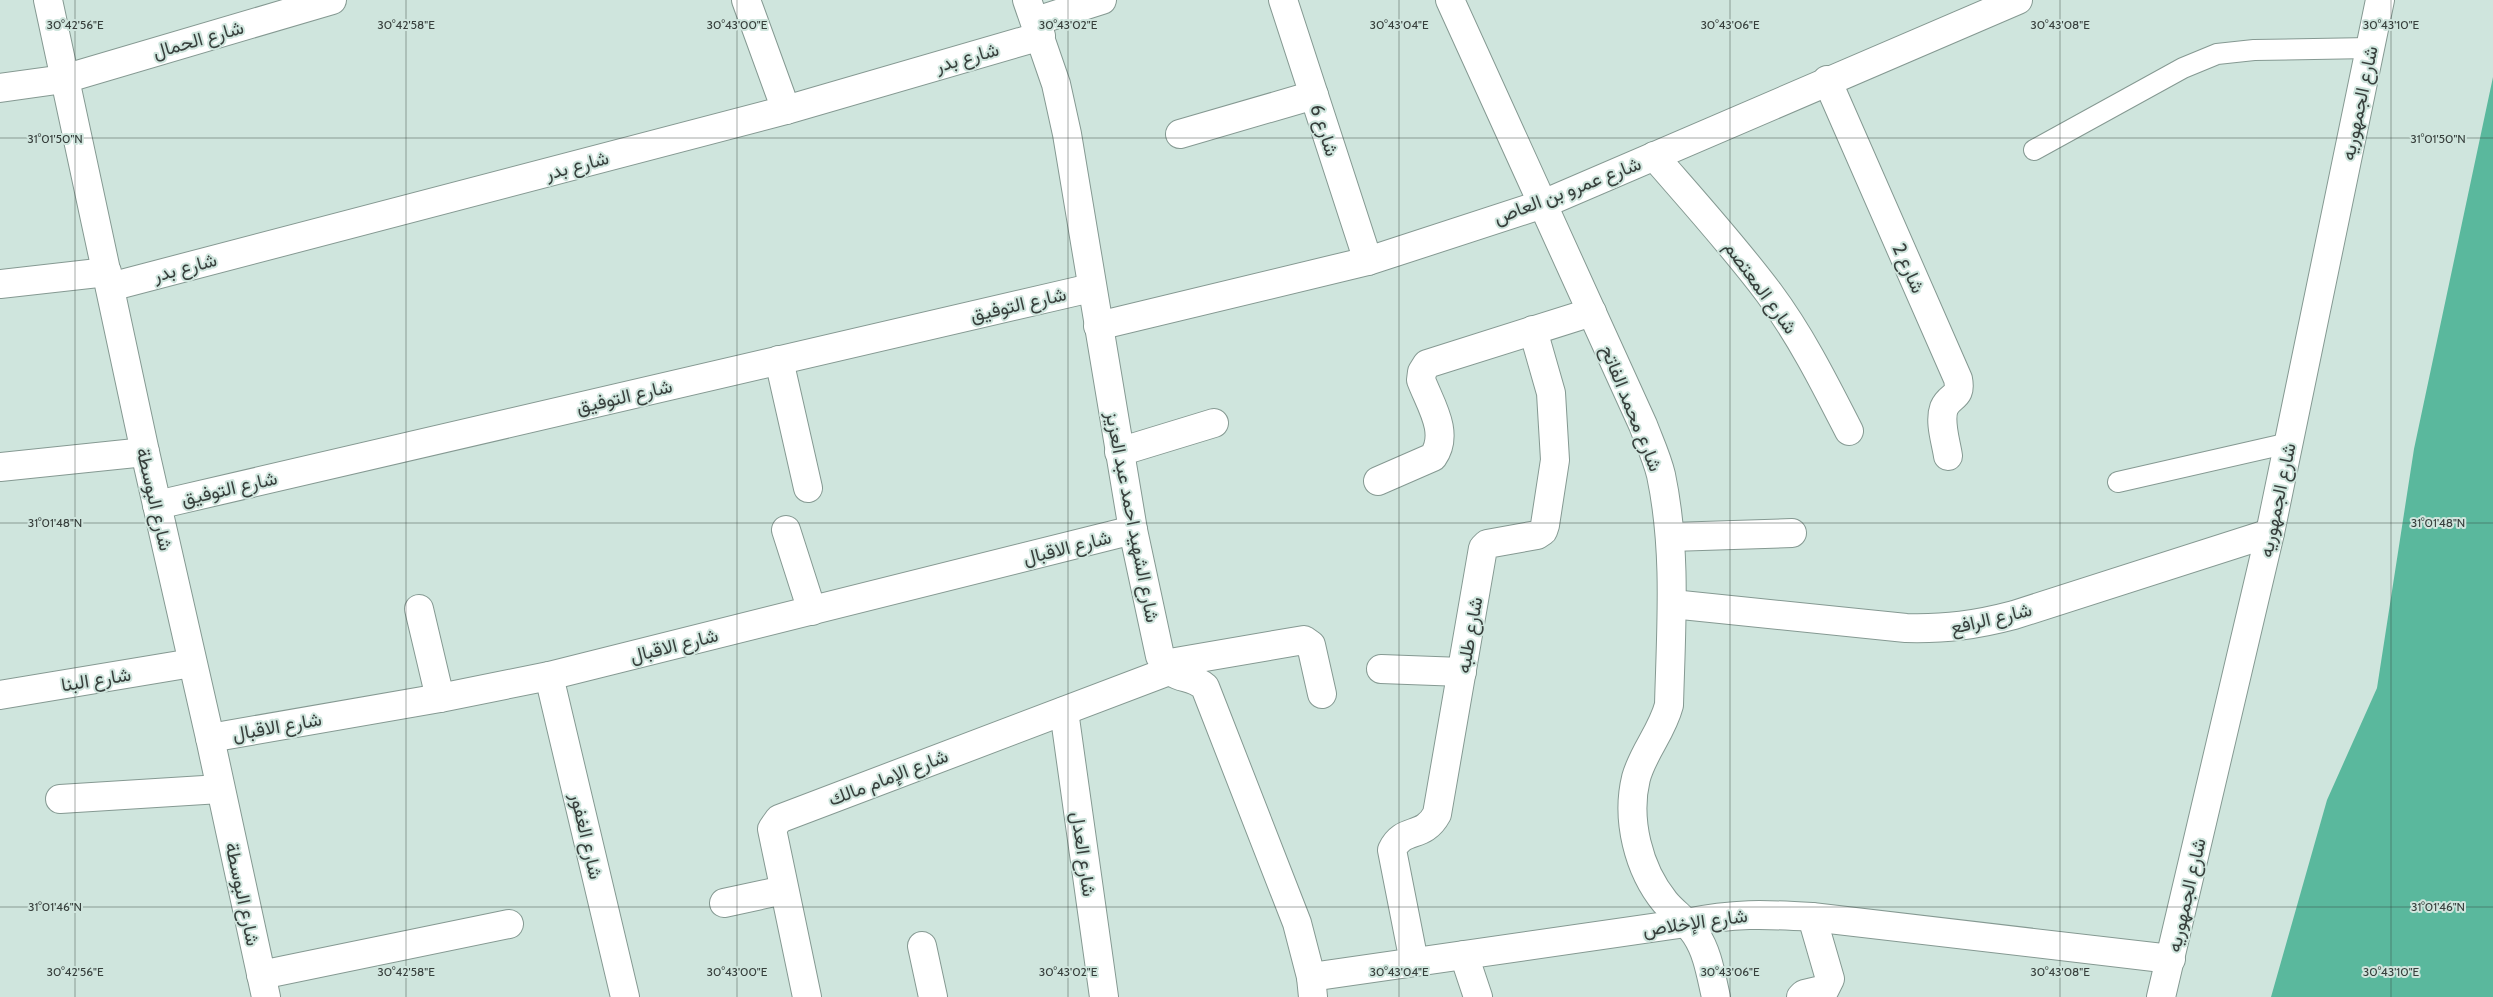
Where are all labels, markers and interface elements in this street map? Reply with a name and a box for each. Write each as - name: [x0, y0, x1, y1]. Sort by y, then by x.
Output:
- street label: شارع الحمال: [150, 16, 246, 64]
- text: 30°42'56"E: [46, 17, 104, 32]
- text: 30°42'58"E: [377, 17, 435, 32]
- text: 30°43'00"E: [707, 17, 768, 32]
- text: 30°43'02"E: [1039, 17, 1098, 32]
- text: 30°43'04"E: [1369, 17, 1429, 32]
- text: 30°43'06"E: [1700, 17, 1760, 32]
- text: 30°43'08"E: [2030, 17, 2090, 32]
- text: 30°43'10"E: [2363, 17, 2420, 32]
- street label: شارع بدر: [932, 38, 1002, 79]
- street label: شارع الجمهوريه: [2336, 44, 2384, 163]
- street label: شارع 6: [1304, 101, 1344, 159]
- text: 31°01'50"N: [27, 131, 83, 146]
- text: 31°01'50"N: [2410, 131, 2466, 146]
- street label: شارع بدر: [542, 146, 612, 186]
- street label: شارع عمرو بن العاص: [1490, 152, 1645, 230]
- street label: شارع المعتصم: [1718, 236, 1802, 339]
- street label: شارع 2: [1886, 240, 1930, 297]
- street label: شارع بدر: [150, 248, 220, 288]
- street label: شارع التوفيق: [968, 282, 1069, 328]
- street label: شارع محمد الفاتح: [1594, 342, 1667, 475]
- street label: شارع التوفيق: [574, 374, 675, 420]
- street label: شارع الشهيد احمد عبد العزيز: [1100, 409, 1164, 625]
- street label: شارع الجمهوريه: [2254, 441, 2302, 560]
- street label: شارع البوسطة: [131, 445, 178, 553]
- street label: شارع التوفيق: [179, 466, 280, 512]
- text: 31°01'48"N: [28, 515, 82, 530]
- text: 31°01'48"N: [2411, 515, 2465, 530]
- street label: شارع الاقبال: [1021, 525, 1114, 571]
- street label: شارع طلبه: [1451, 595, 1489, 675]
- street label: شارع الرافع: [1948, 598, 2035, 641]
- street label: شارع الاقبال: [628, 623, 721, 669]
- street label: شارع البنا: [60, 663, 133, 697]
- street label: شارع الاقبال: [231, 707, 324, 747]
- street label: شارع الإمام مالك: [825, 744, 952, 812]
- street label: شارع الغفور: [564, 790, 608, 882]
- street label: شارع العدل: [1065, 810, 1101, 898]
- street label: شارع الجمهوريه: [2162, 836, 2212, 955]
- street label: شارع البوسطة: [219, 840, 265, 948]
- text: 31°01'46"N: [28, 899, 82, 914]
- text: 31°01'46"N: [2411, 899, 2465, 914]
- street label: شارع الإخلاص: [1641, 904, 1749, 942]
- text: 30°42'56"E: [46, 964, 104, 979]
- text: 30°42'58"E: [377, 964, 435, 979]
- text: 30°43'00"E: [707, 964, 768, 979]
- text: 30°43'02"E: [1039, 964, 1098, 979]
- text: 30°43'04"E: [1369, 964, 1429, 979]
- text: 30°43'06"E: [1700, 964, 1760, 979]
- text: 30°43'08"E: [2030, 964, 2090, 979]
- text: 30°43'10"E: [2363, 964, 2420, 979]

